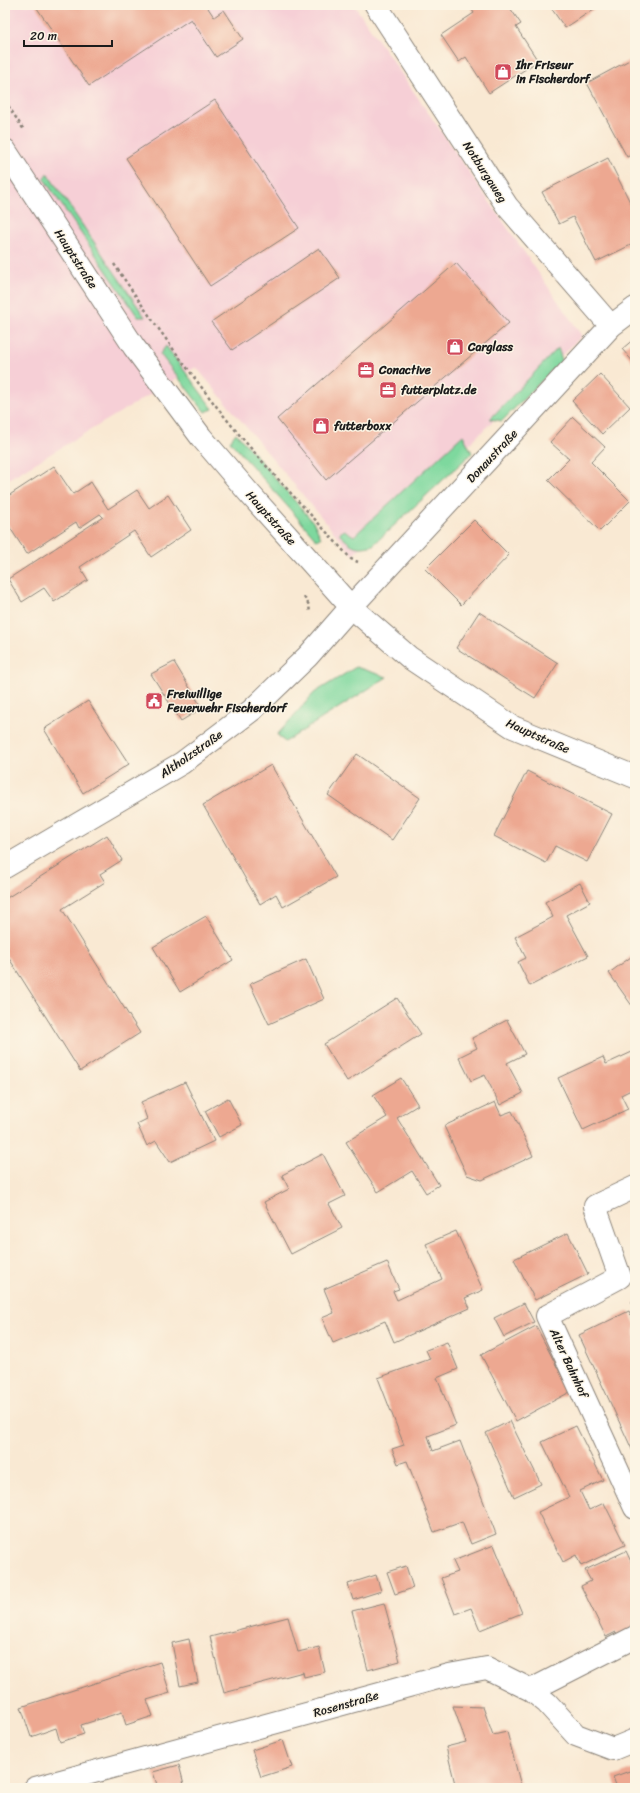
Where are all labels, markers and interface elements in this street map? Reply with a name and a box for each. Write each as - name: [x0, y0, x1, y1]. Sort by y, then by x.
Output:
- scale bar: [24, 22, 112, 48]
- text: 20 m: [30, 25, 57, 47]
- place label: Ihr Friseur in Fischerdorf: [515, 54, 592, 90]
- shop icon: Ihr Friseur in Fischerdorf: [493, 62, 513, 82]
- street label: Notburgaweg: [457, 137, 513, 207]
- street label: Hauptstraße: [48, 224, 104, 294]
- place label: Carglass: [467, 336, 513, 358]
- shop icon: Carglass: [445, 337, 465, 357]
- place label: Conactive: [378, 359, 432, 381]
- office icon: Conactive: [356, 360, 376, 380]
- place label: futterplatz.de: [401, 379, 477, 401]
- office icon: futterplatz.de: [378, 380, 398, 400]
- place label: futterboxx: [334, 415, 392, 437]
- shop icon: futterboxx: [311, 416, 331, 436]
- street label: Donaustraße: [461, 424, 523, 488]
- street label: Hauptstraße: [240, 485, 302, 551]
- place label: Freiwillige Feuerwehr Fischerdorf: [166, 683, 288, 719]
- public building icon: Freiwillige Feuerwehr Fischerdorf: [144, 691, 164, 711]
- street label: Hauptstraße: [502, 712, 574, 760]
- street label: Altholzstraße: [154, 724, 227, 785]
- street label: Alter Bahnhof: [543, 1324, 595, 1403]
- street label: Rosenstraße: [311, 1684, 381, 1724]

